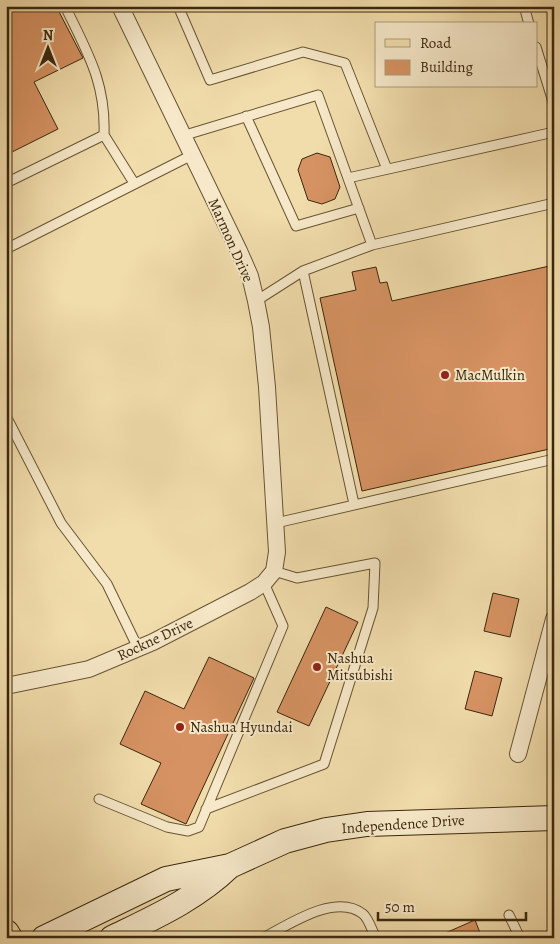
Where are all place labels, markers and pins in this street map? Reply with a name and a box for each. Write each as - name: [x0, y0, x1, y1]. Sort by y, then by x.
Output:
- place label: MacMulkin: [455, 365, 525, 385]
- marker: MacMulkin: [439, 369, 451, 381]
- place label: Nashua Mitsubishi: [327, 648, 393, 685]
- marker: Nashua Mitsubishi: [311, 661, 323, 673]
- place label: Nashua Hyundai: [190, 717, 293, 737]
- marker: Nashua Hyundai: [174, 721, 186, 733]

